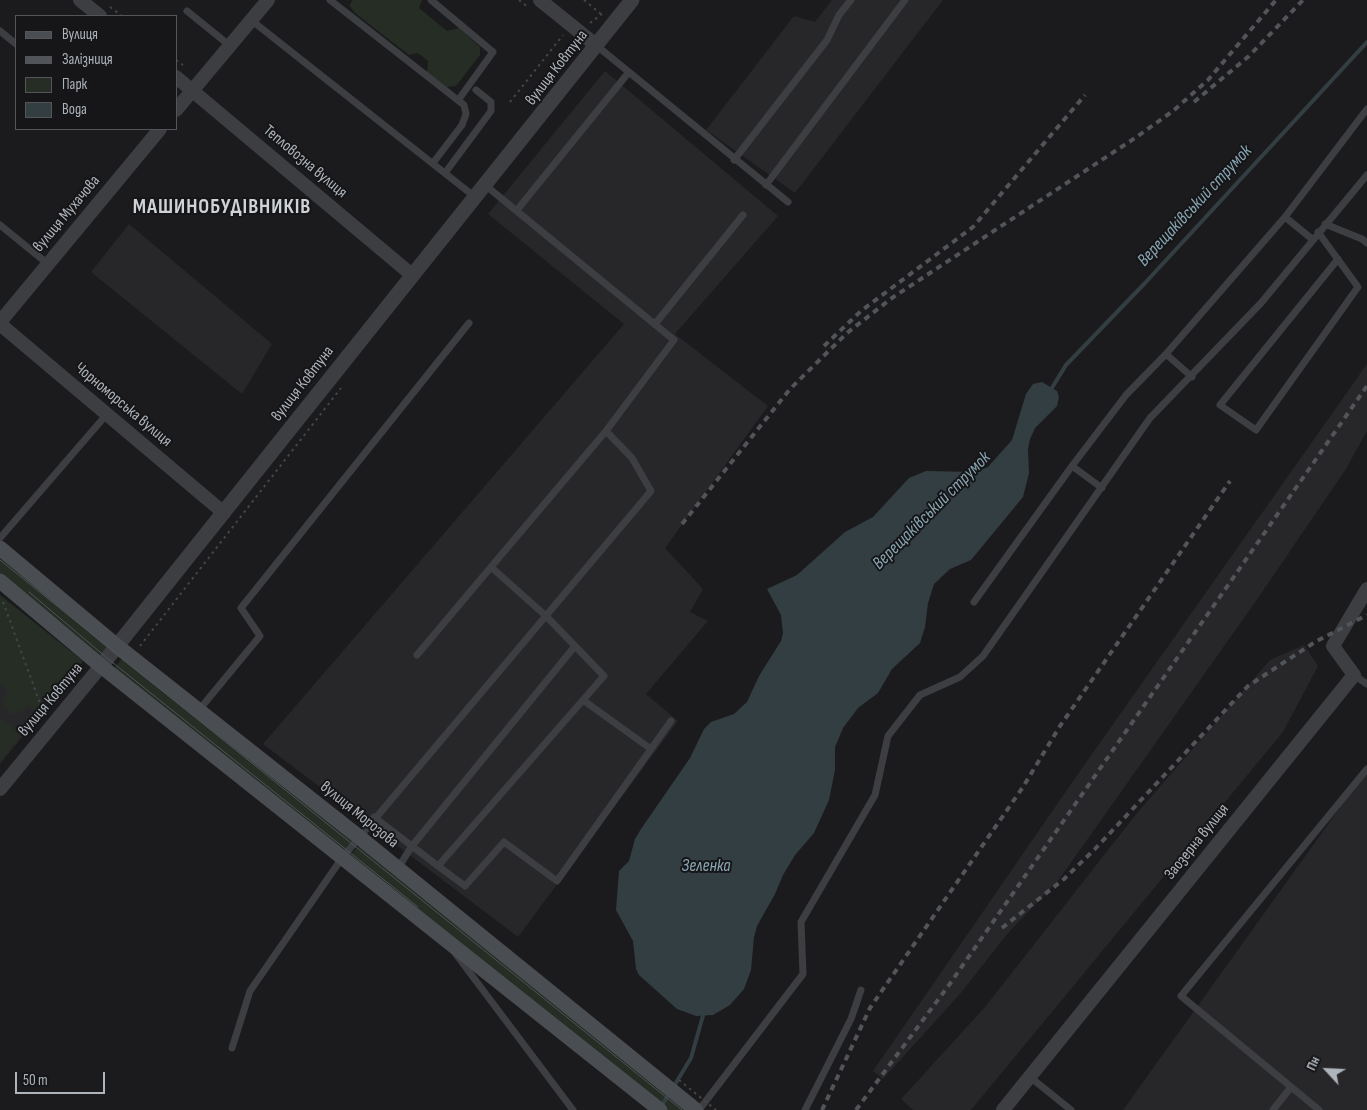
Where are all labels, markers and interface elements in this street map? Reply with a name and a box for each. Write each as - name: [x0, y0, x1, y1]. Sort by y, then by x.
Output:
- legend: [15, 15, 178, 130]
- text: Вулиця: [62, 25, 98, 44]
- street label: вулиця Ковтуна: [522, 27, 592, 109]
- text: Залізниця: [62, 50, 113, 69]
- text: Парк: [62, 75, 87, 94]
- text: Вода: [62, 100, 87, 119]
- street label: Тепловозна вулиця: [259, 121, 351, 203]
- water label: Верещаківський струмок: [1133, 141, 1257, 271]
- street label: вулиця Мухачова: [29, 172, 105, 256]
- district label: МАШИНОБУДІВНИКІВ: [131, 195, 313, 221]
- street label: вулиця Ковтуна: [268, 343, 338, 425]
- street label: Чорноморська вулиця: [71, 359, 175, 451]
- water label: Верещаківський струмок: [868, 447, 996, 575]
- street label: вулиця Ковтуна: [15, 659, 87, 741]
- street label: вулиця Морозова: [316, 778, 402, 852]
- street label: Заозерна вулиця: [1161, 800, 1233, 884]
- water label: Зеленка: [681, 855, 731, 877]
- north arrow: [1302, 1045, 1352, 1095]
- text: Пн: [1302, 1054, 1324, 1073]
- scale bar: [18, 1062, 108, 1094]
- text: 50 m: [23, 1071, 48, 1090]

